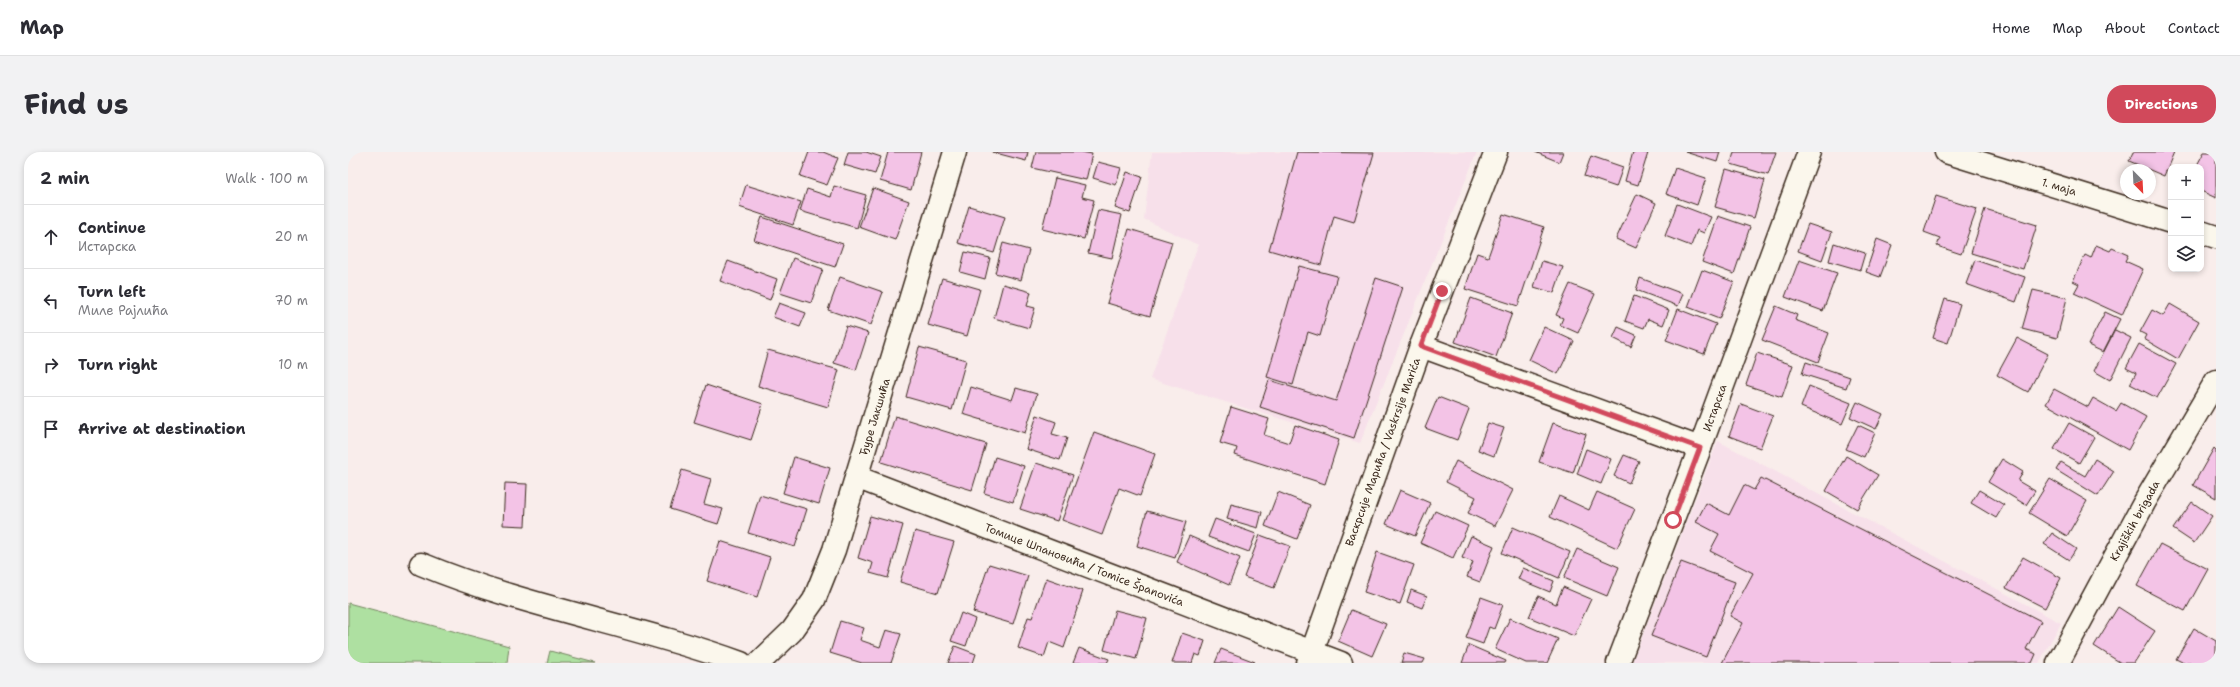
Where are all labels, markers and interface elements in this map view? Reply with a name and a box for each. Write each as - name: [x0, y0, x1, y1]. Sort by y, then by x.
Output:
- text: Map: [20, 15, 64, 40]
- text: Home: [1992, 19, 2031, 37]
- text: Map: [2053, 19, 2083, 37]
- text: About: [2105, 19, 2146, 37]
- text: Contact: [2168, 19, 2220, 37]
- text: Find us: [24, 85, 129, 123]
- button: Directions: [2107, 85, 2216, 123]
- north arrow: [2120, 164, 2156, 200]
- map controls: [2168, 164, 2204, 272]
- button: +: [2168, 164, 2204, 200]
- text: 2 min: [40, 167, 90, 189]
- text: Walk · 100 m: [225, 170, 308, 187]
- street label: 1. маја: [2040, 175, 2078, 199]
- button: −: [2168, 200, 2204, 236]
- text: Continue: [78, 218, 146, 238]
- icon: ahead: [40, 226, 62, 248]
- text: 20 m: [275, 228, 308, 245]
- button: layers: [2168, 236, 2204, 272]
- text: Истарска: [78, 238, 136, 255]
- text: Turn left: [78, 282, 146, 302]
- route end: [1433, 282, 1451, 300]
- icon: left: [40, 290, 62, 312]
- text: 70 m: [274, 292, 308, 309]
- text: Миле Рајлића: [78, 302, 168, 319]
- icon: right: [40, 354, 62, 376]
- text: Turn right: [78, 355, 158, 375]
- text: 10 m: [278, 356, 308, 373]
- street label: Васкрсије Марића / Vaskrsije Marića: [1342, 356, 1424, 548]
- street label: Ђуре Јакшића: [856, 376, 894, 458]
- street label: Истарска: [1700, 382, 1730, 434]
- icon: arrive: [40, 418, 62, 440]
- text: Arrive at destination: [78, 419, 246, 439]
- street label: Krajiških brigada: [2107, 478, 2163, 564]
- route start: [1664, 511, 1682, 529]
- street label: Томице Шпановића / Tomice Španovića: [982, 519, 1186, 610]

